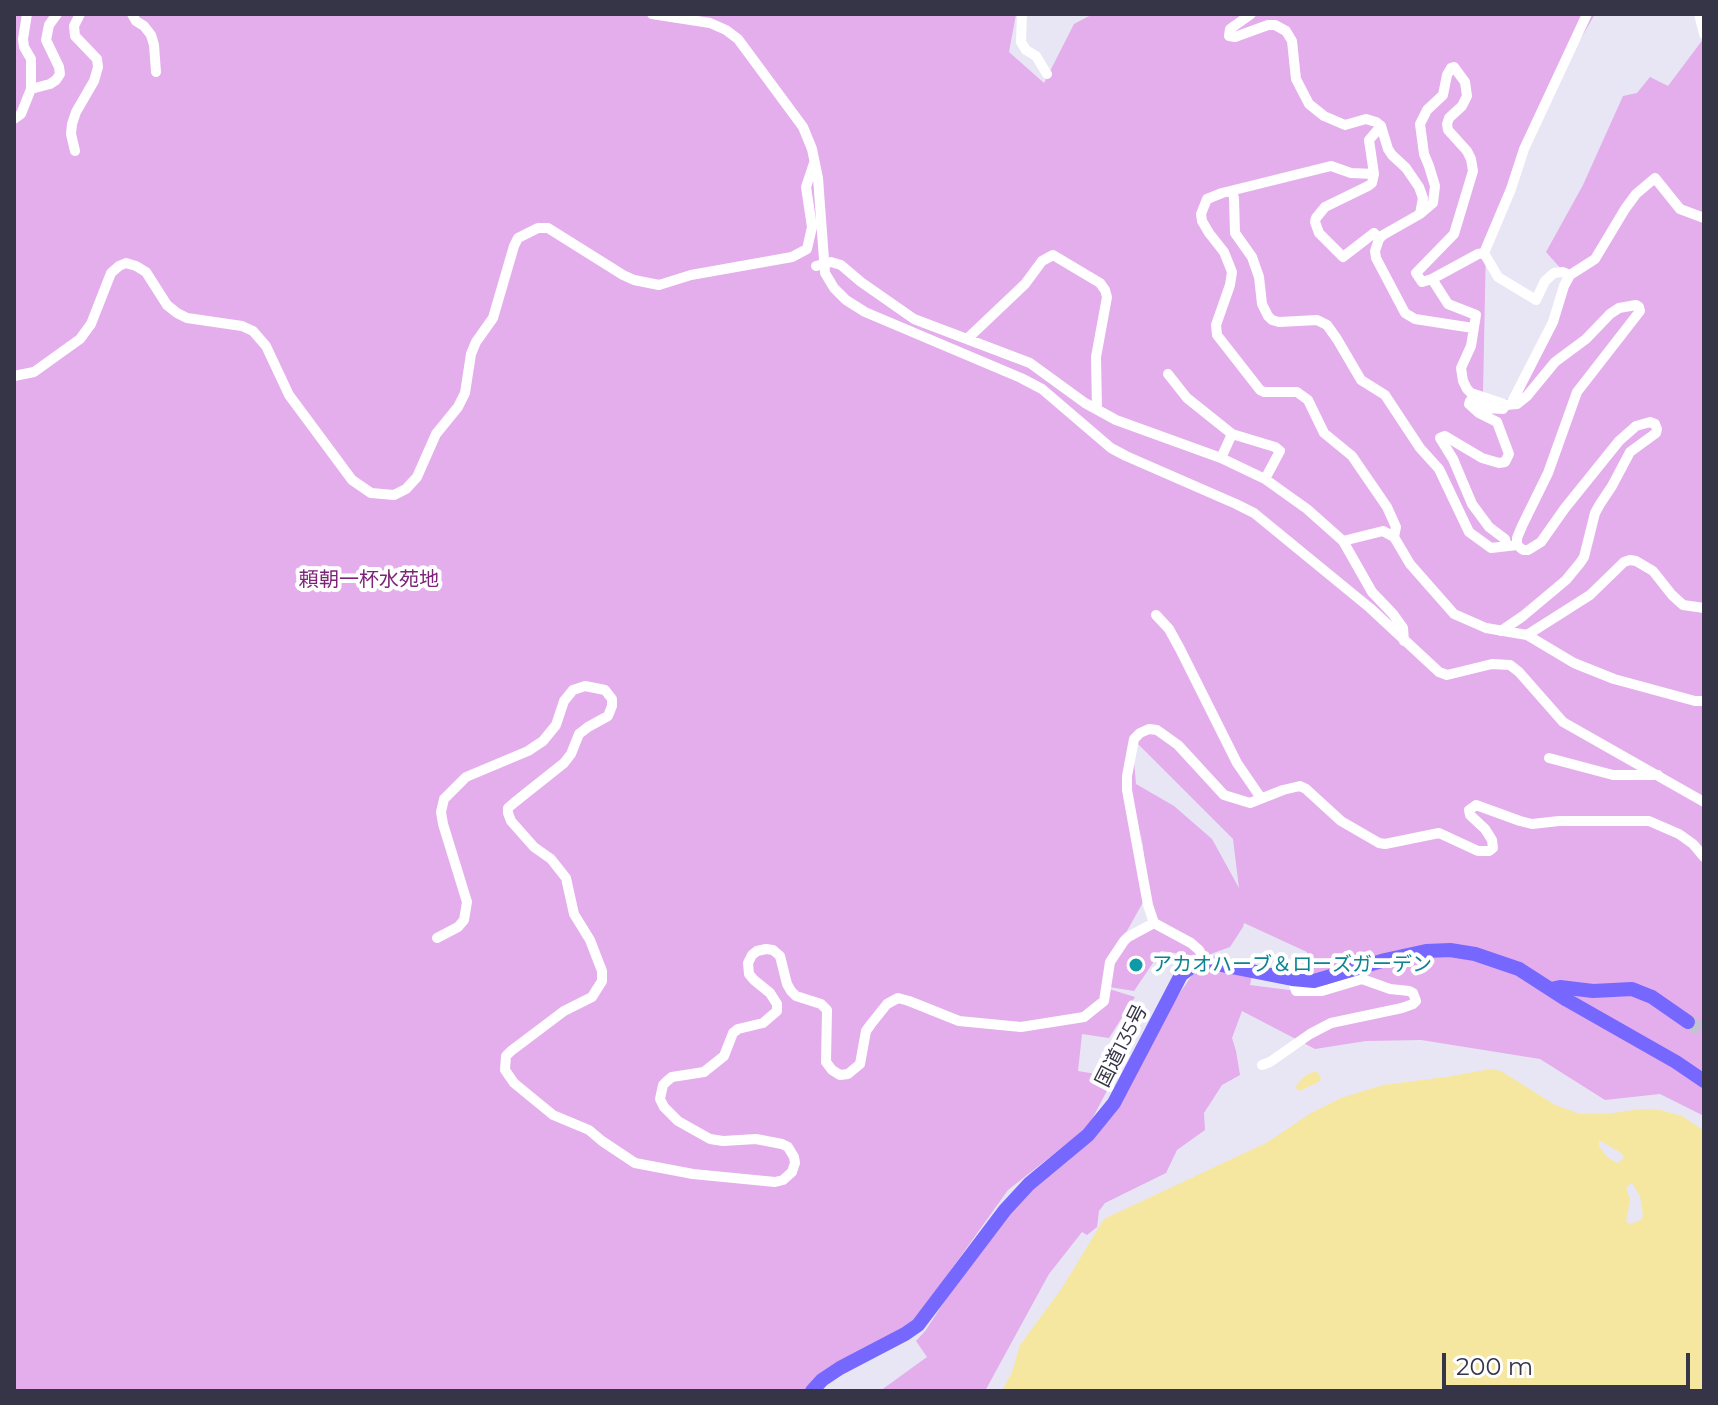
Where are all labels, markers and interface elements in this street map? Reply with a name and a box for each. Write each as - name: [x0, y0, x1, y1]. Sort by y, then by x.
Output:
- park label: 頼朝一杯水苑地: [299, 568, 439, 592]
- place label: アカオハーブ＆ローズガーデン: [1152, 953, 1432, 977]
- marker: アカオハーブ＆ローズガーデン: [1127, 956, 1145, 974]
- street label: 国道135号: [1091, 1001, 1153, 1091]
- scale bar: [1446, 1337, 1694, 1387]
- text: 200 m: [1456, 1352, 1533, 1381]

